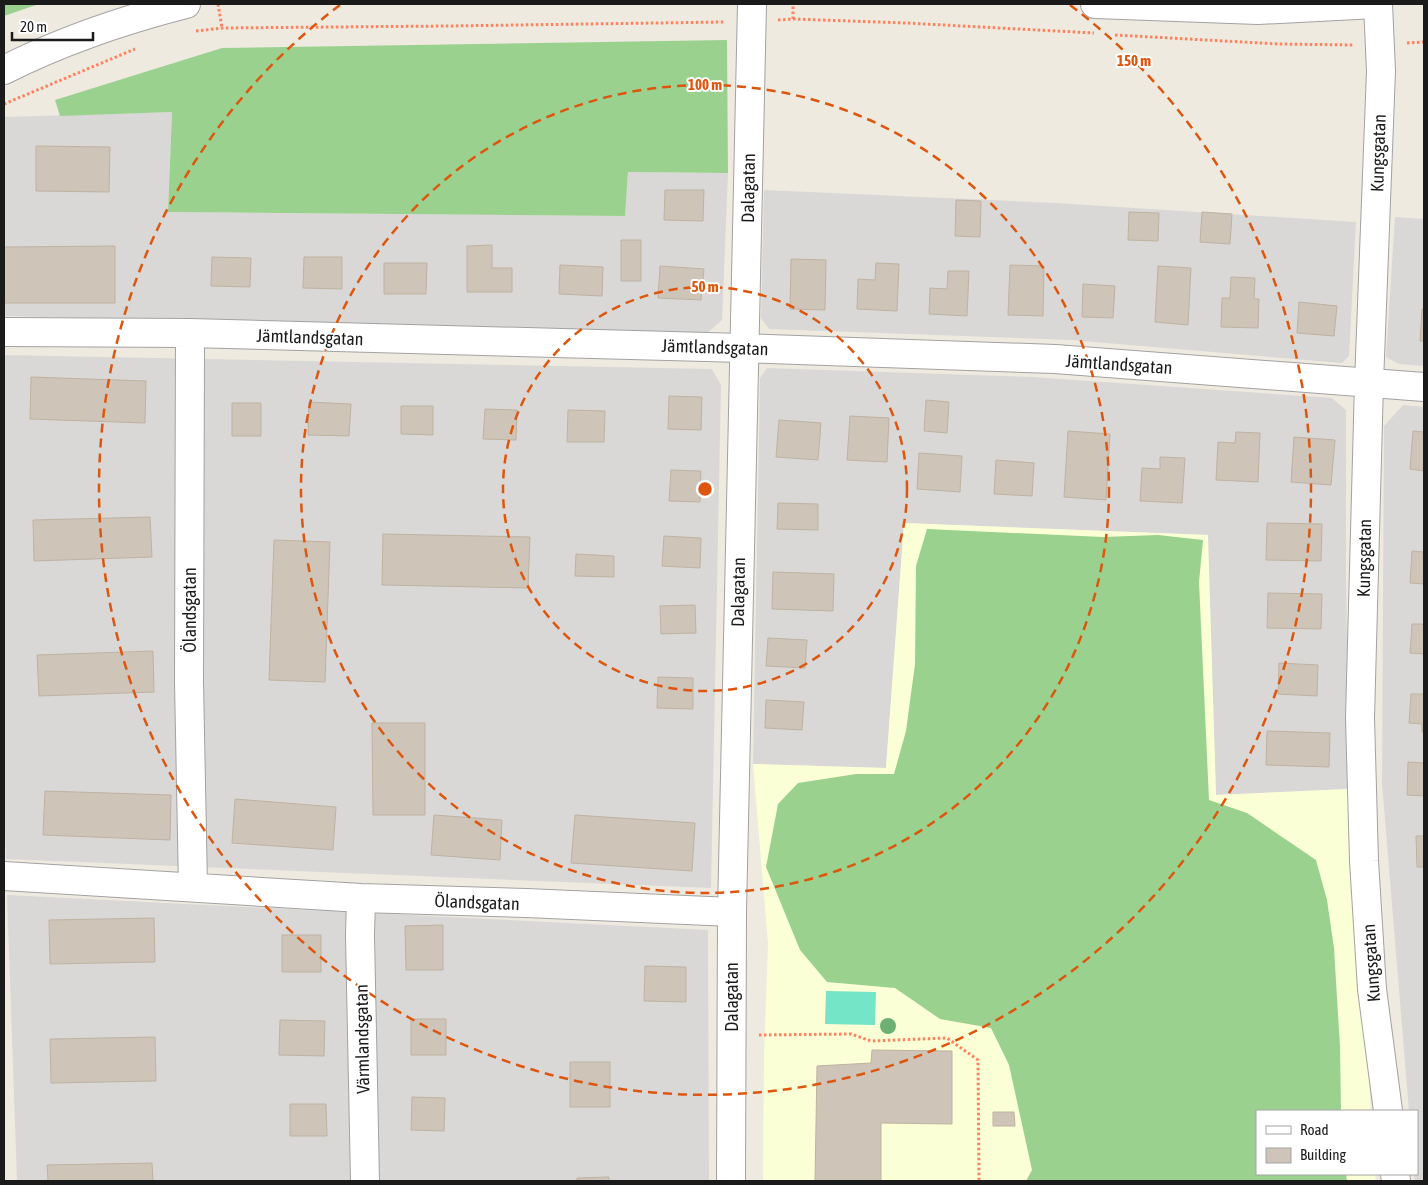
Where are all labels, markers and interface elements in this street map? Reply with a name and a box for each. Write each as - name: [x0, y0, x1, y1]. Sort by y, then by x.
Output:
- scale bar: [12, 10, 94, 42]
- text: 20 m: [20, 18, 47, 35]
- text: 150 m: [1117, 52, 1151, 69]
- text: 100 m: [688, 76, 722, 93]
- street label: Kungsgatan: [1366, 114, 1390, 192]
- street label: Dalagatan: [737, 153, 759, 223]
- text: 50 m: [692, 278, 719, 295]
- street label: Jämtlandsgatan: [256, 325, 364, 349]
- street label: Jämtlandsgatan: [661, 335, 769, 359]
- street label: Jämtlandsgatan: [1065, 350, 1173, 378]
- centre of rings: [696, 480, 714, 498]
- street label: Kungsgatan: [1353, 519, 1375, 597]
- street label: Dalagatan: [727, 557, 749, 627]
- street label: Ölandsgatan: [179, 567, 200, 653]
- street label: Ölandsgatan: [434, 890, 520, 914]
- street label: Kungsgatan: [1358, 923, 1384, 1003]
- street label: Dalagatan: [721, 962, 742, 1032]
- street label: Värmlandsgatan: [351, 984, 373, 1094]
- legend: [1256, 1110, 1418, 1175]
- text: Road: [1300, 1121, 1329, 1138]
- text: Building: [1300, 1146, 1346, 1163]

